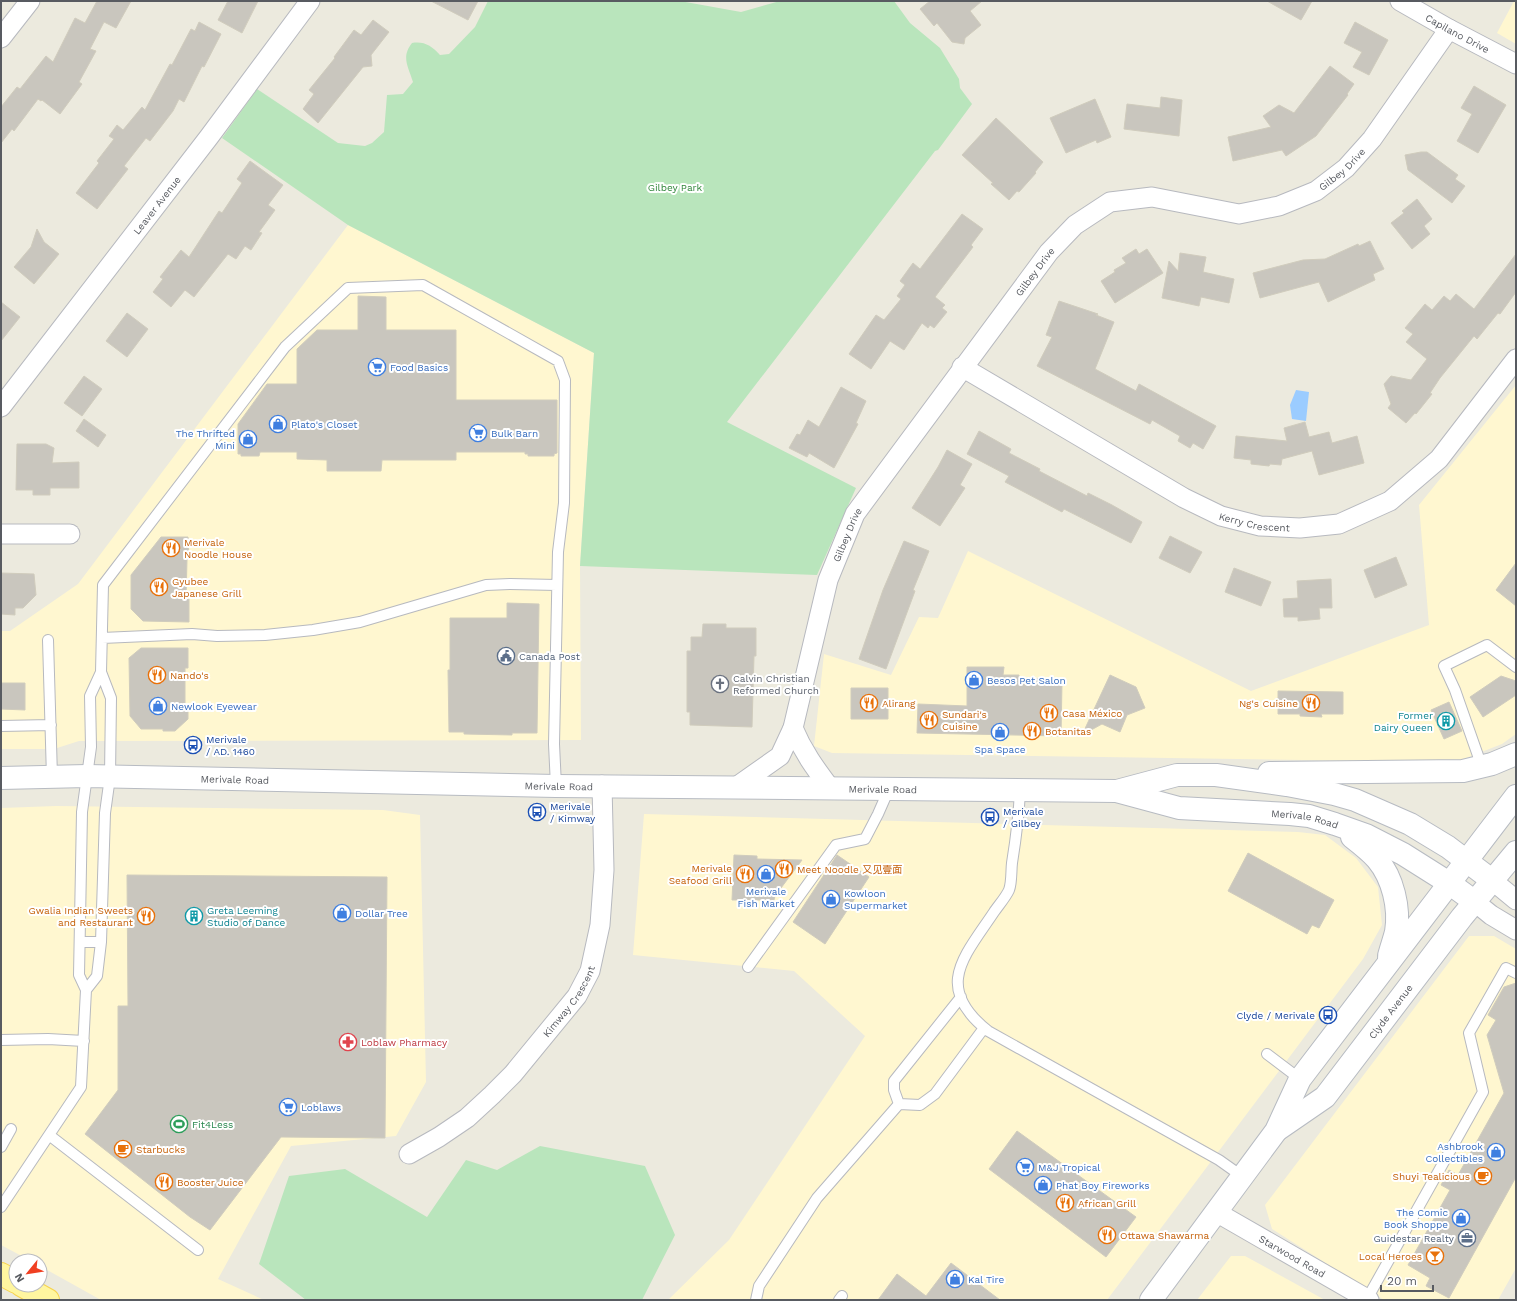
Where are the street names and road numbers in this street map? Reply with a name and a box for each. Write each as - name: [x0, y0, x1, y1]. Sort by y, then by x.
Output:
- street label: Capilano Drive: [1424, 12, 1491, 55]
- street label: Gilbey Drive: [1317, 146, 1367, 193]
- street label: Leaver Avenue: [131, 174, 183, 237]
- street label: Gilbey Drive: [1013, 245, 1057, 298]
- street label: Gilbey Drive: [831, 505, 864, 564]
- street label: Kerry Crescent: [1218, 511, 1291, 534]
- street label: Merivale Road: [201, 773, 269, 786]
- street label: Merivale Road: [525, 780, 593, 792]
- street label: Merivale Road: [849, 784, 917, 795]
- street label: Merivale Road: [1271, 808, 1340, 831]
- street label: Kimway Crescent: [541, 964, 597, 1039]
- street label: Clyde Avenue: [1366, 982, 1415, 1041]
- street label: Starwood Road: [1257, 1233, 1327, 1280]

